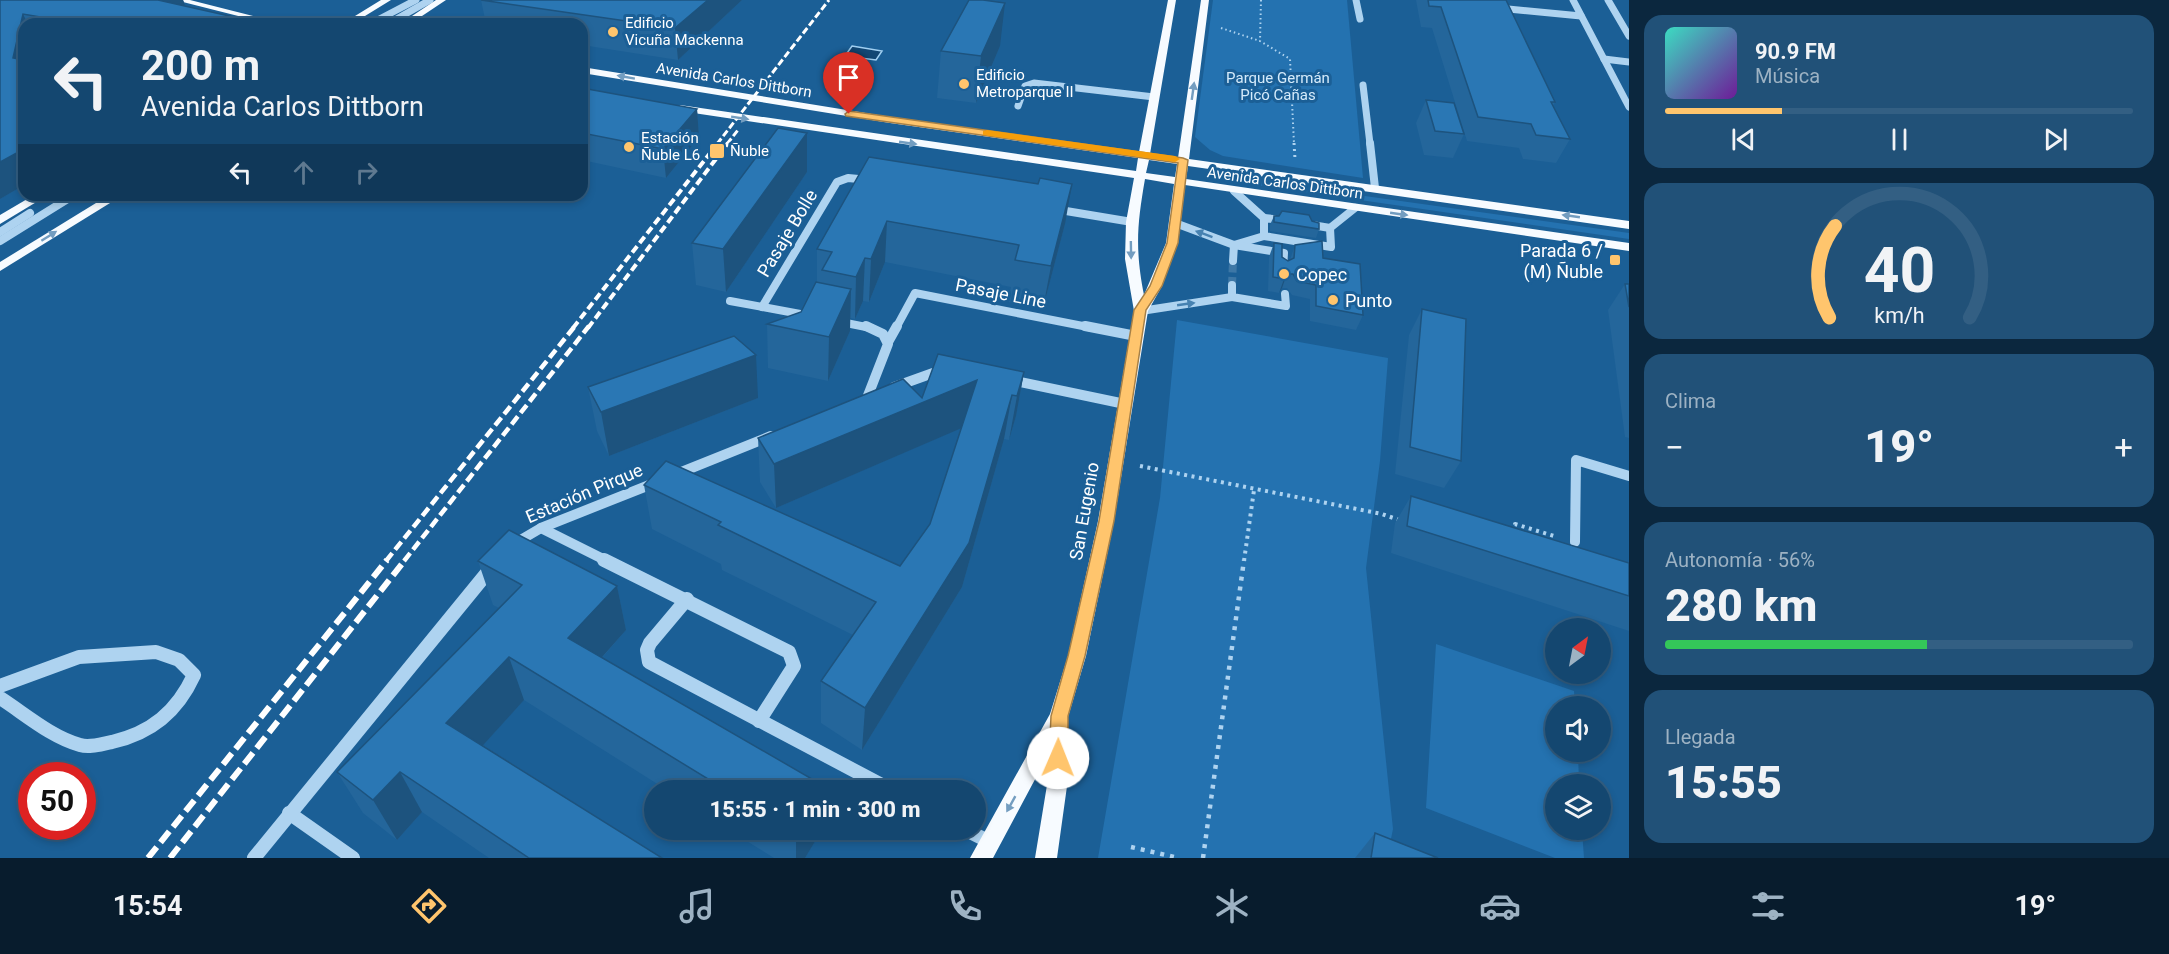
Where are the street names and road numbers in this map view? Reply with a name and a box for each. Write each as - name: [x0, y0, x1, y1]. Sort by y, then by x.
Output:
- street label: Avenida Carlos Dittborn: [655, 59, 813, 101]
- street label: Avenida Carlos Dittborn: [1206, 163, 1364, 203]
- street label: Pasaje Bolle: [753, 185, 821, 281]
- street label: Pasaje Line: [954, 274, 1048, 312]
- street label: Estación Pirque: [522, 459, 646, 527]
- street label: San Eugenio: [1065, 460, 1103, 562]

